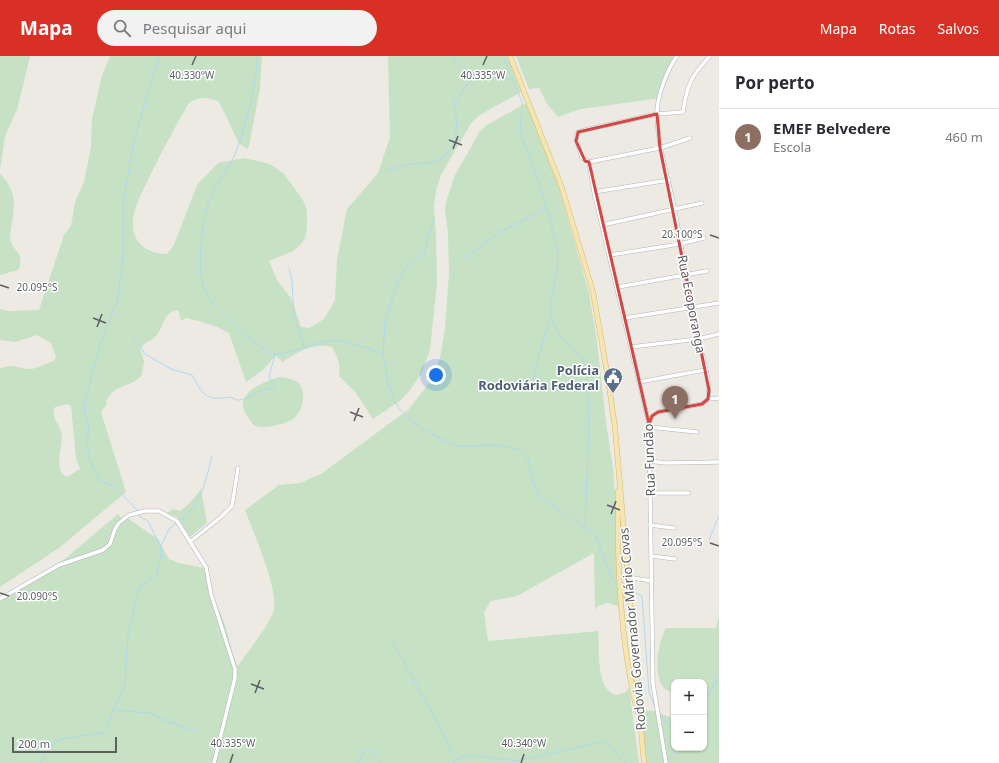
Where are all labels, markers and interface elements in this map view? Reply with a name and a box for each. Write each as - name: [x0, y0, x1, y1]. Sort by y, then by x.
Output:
- search box: [97, 10, 377, 46]
- text: Mapa: [20, 15, 73, 41]
- icon: search: [111, 17, 133, 39]
- text: Pesquisar aqui: [143, 18, 246, 38]
- text: Mapa: [820, 19, 857, 38]
- text: Rotas: [879, 19, 916, 38]
- text: Salvos: [938, 19, 979, 38]
- text: 40.330°W: [170, 68, 215, 82]
- text: 40.335°W: [461, 68, 506, 82]
- text: Por perto: [735, 71, 815, 94]
- text: EMEF Belvedere: [773, 118, 891, 138]
- text: 1: [744, 128, 752, 146]
- text: 460 m: [945, 128, 983, 146]
- text: Escola: [773, 138, 811, 156]
- text: 20.100°S: [661, 227, 703, 241]
- street label: Rua Ecoporanga: [674, 253, 710, 355]
- text: 20.095°S: [16, 280, 58, 294]
- place label: Polícia Rodoviária Federal: [478, 361, 599, 394]
- your location: [426, 365, 446, 385]
- public building icon: Polícia Rodoviária Federal: [602, 366, 624, 394]
- pin: 1: [662, 386, 688, 419]
- street label: Rua Fundão: [639, 423, 659, 497]
- street label: Rodovia Governador Mário Covas: [614, 527, 650, 731]
- text: 20.095°S: [661, 535, 703, 549]
- text: 20.090°S: [16, 589, 58, 603]
- map controls: [671, 679, 707, 751]
- button: +: [671, 679, 707, 715]
- button: −: [671, 715, 707, 751]
- scale bar: [12, 735, 117, 754]
- text: 200 m: [18, 736, 50, 751]
- text: 40.335°W: [211, 736, 256, 750]
- text: 40.340°W: [502, 736, 547, 750]

